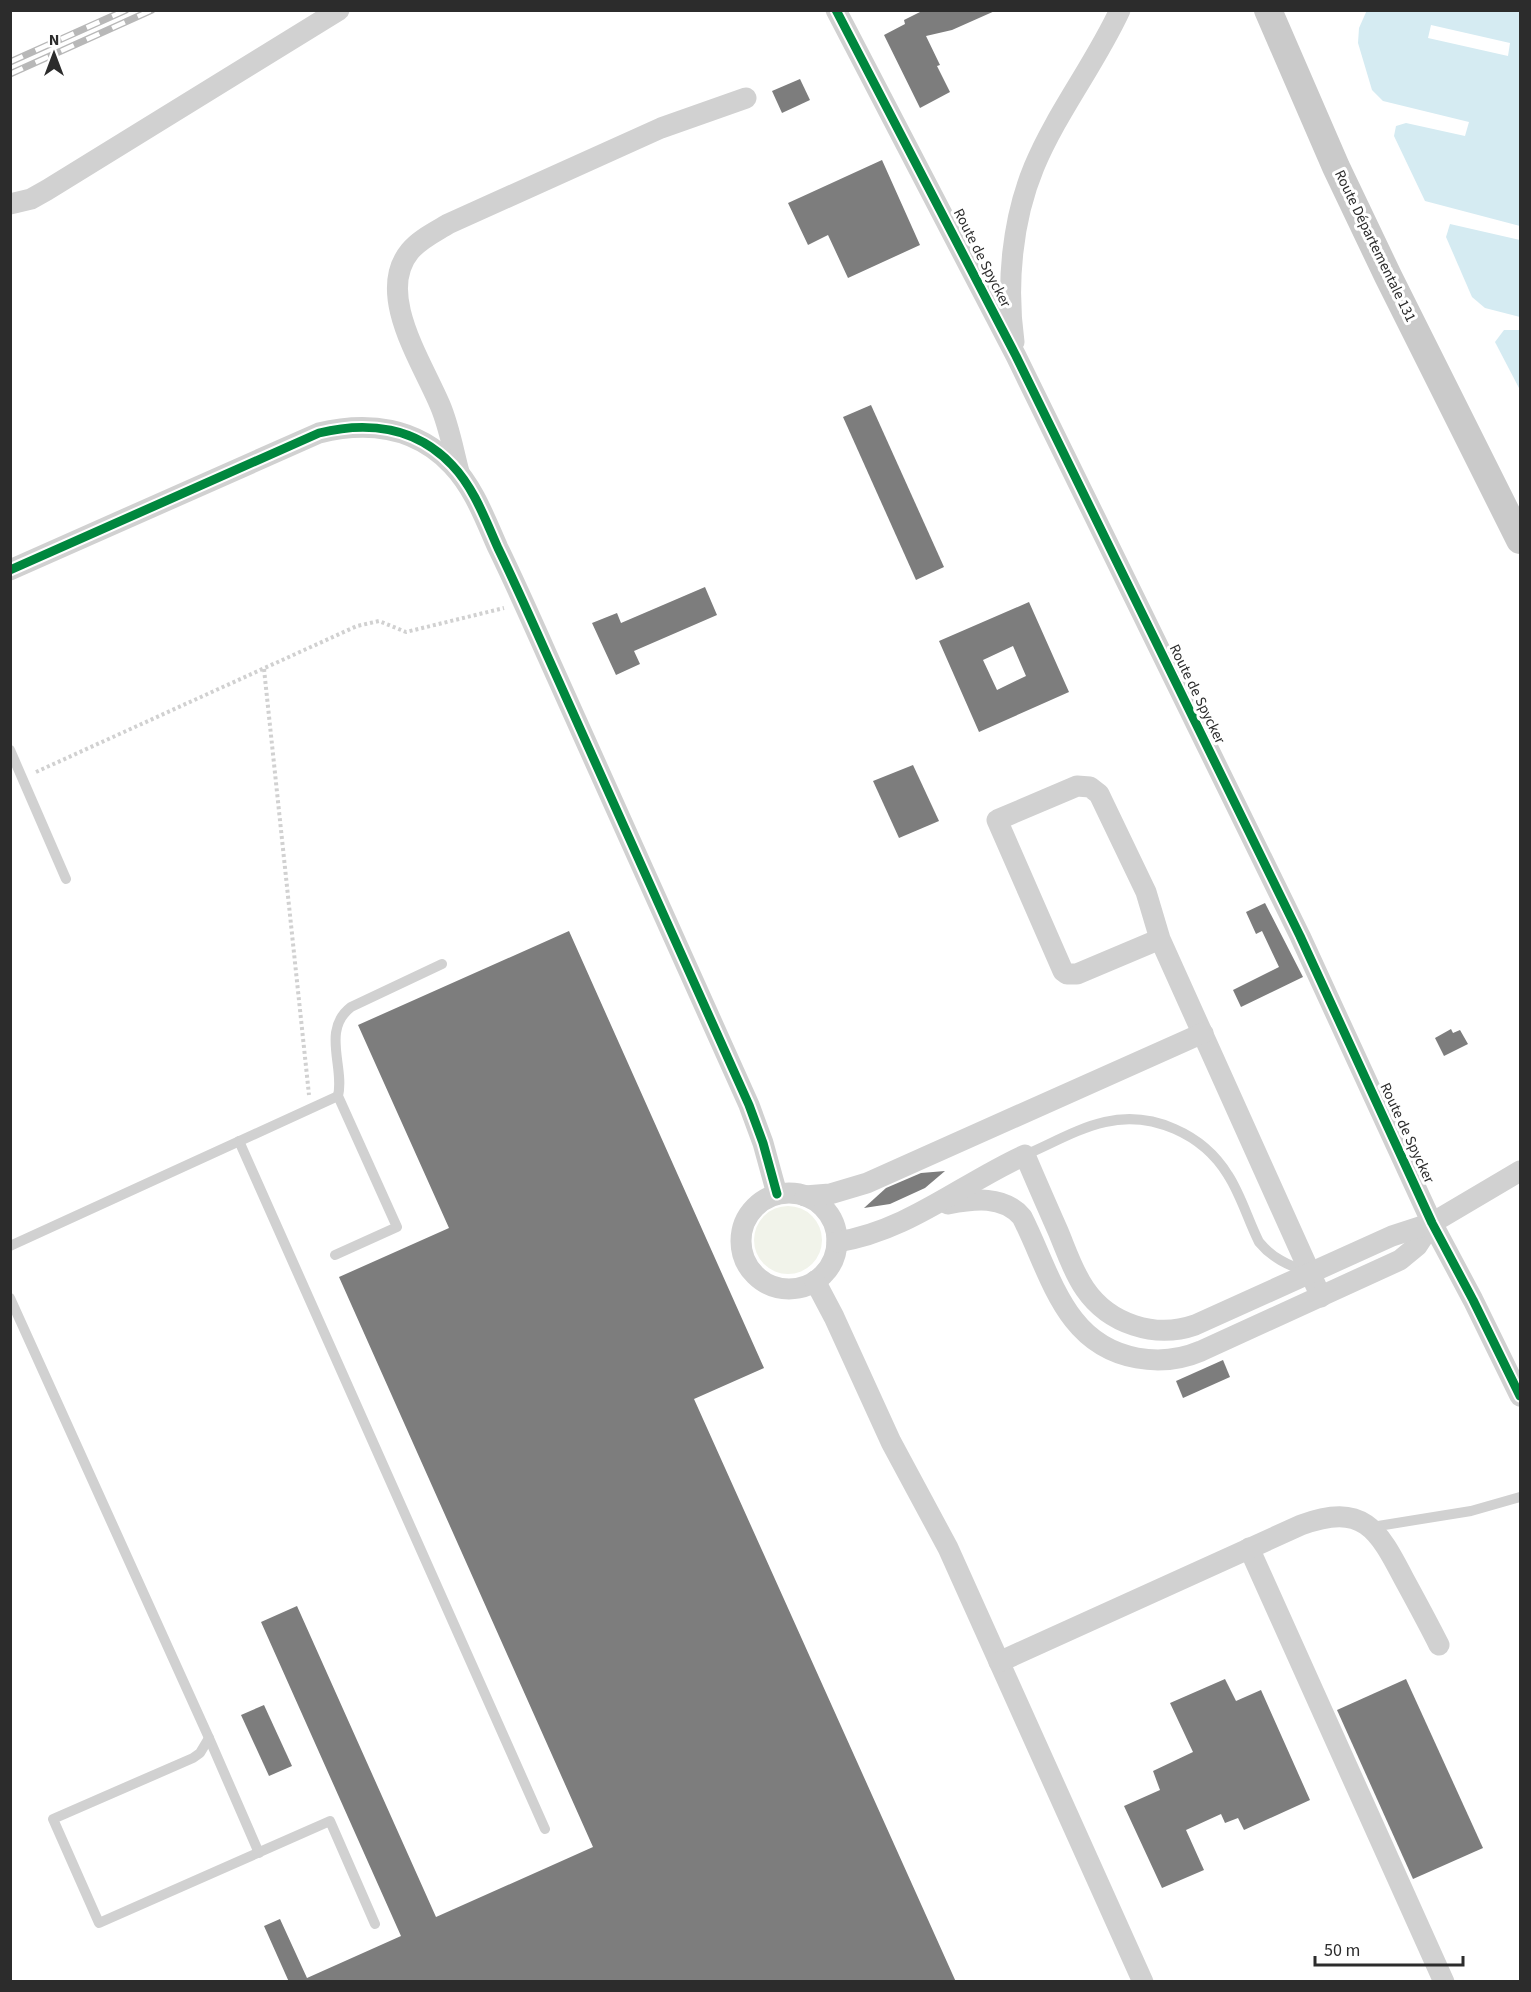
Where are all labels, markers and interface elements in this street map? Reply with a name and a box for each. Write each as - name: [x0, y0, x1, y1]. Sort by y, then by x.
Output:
- north arrow: [24, 24, 84, 84]
- text: N: [49, 29, 59, 51]
- street label: Route Départementale 131: [1329, 166, 1421, 326]
- street label: Route de Spycker: [948, 205, 1016, 312]
- street label: Route de Spycker: [1164, 641, 1231, 748]
- street label: Route de Spycker: [1375, 1079, 1440, 1187]
- scale bar: [1315, 1929, 1464, 1967]
- text: 50 m: [1324, 1938, 1360, 1963]

